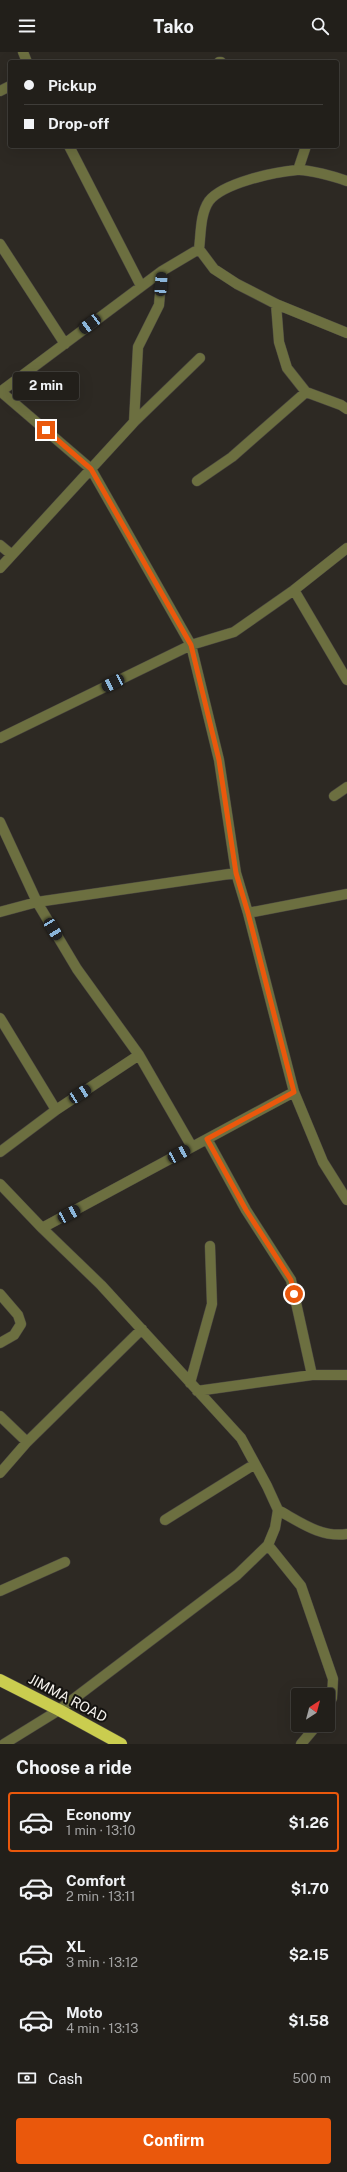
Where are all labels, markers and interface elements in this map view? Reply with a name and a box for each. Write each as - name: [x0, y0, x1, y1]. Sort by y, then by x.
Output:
- icon: menu: [16, 15, 38, 37]
- icon: search: [309, 15, 331, 37]
- text: Tako: [153, 16, 194, 37]
- text: Pickup: [48, 77, 97, 94]
- text: Drop-off: [48, 115, 109, 132]
- car: [154, 272, 168, 296]
- car: [77, 312, 103, 336]
- callout: 2 min: [13, 372, 79, 400]
- text: 2 min: [29, 378, 63, 393]
- route end: [37, 421, 55, 439]
- car: [100, 672, 126, 694]
- car: [42, 916, 64, 942]
- car: [67, 1082, 93, 1106]
- car: [166, 1143, 192, 1165]
- car: [56, 1203, 82, 1225]
- route start: [285, 1285, 303, 1303]
- street label: JIMMA ROAD: [26, 1671, 110, 1725]
- north arrow: [291, 1688, 335, 1732]
- map controls: [291, 1688, 335, 1732]
- text: Choose a ride: [16, 1757, 132, 1778]
- icon: car: [18, 1804, 54, 1840]
- text: Economy: [66, 1806, 131, 1823]
- text: $1.26: [289, 1814, 329, 1831]
- text: 1 min · 13:10: [66, 1823, 135, 1838]
- icon: car: [18, 1870, 54, 1906]
- text: Comfort: [66, 1872, 126, 1889]
- text: $1.70: [291, 1880, 329, 1897]
- text: 2 min · 13:11: [66, 1889, 135, 1904]
- icon: car: [18, 1936, 54, 1972]
- text: XL: [66, 1938, 85, 1955]
- text: $2.15: [289, 1946, 329, 1963]
- text: 3 min · 13:12: [66, 1955, 138, 1970]
- icon: car: [18, 2002, 54, 2038]
- text: Moto: [66, 2004, 103, 2021]
- text: $1.58: [288, 2012, 329, 2029]
- text: 4 min · 13:13: [66, 2021, 139, 2036]
- icon: cash: [16, 2067, 38, 2089]
- text: Cash: [48, 2070, 83, 2087]
- text: 500 m: [292, 2071, 331, 2086]
- button: Confirm: [16, 2118, 331, 2164]

